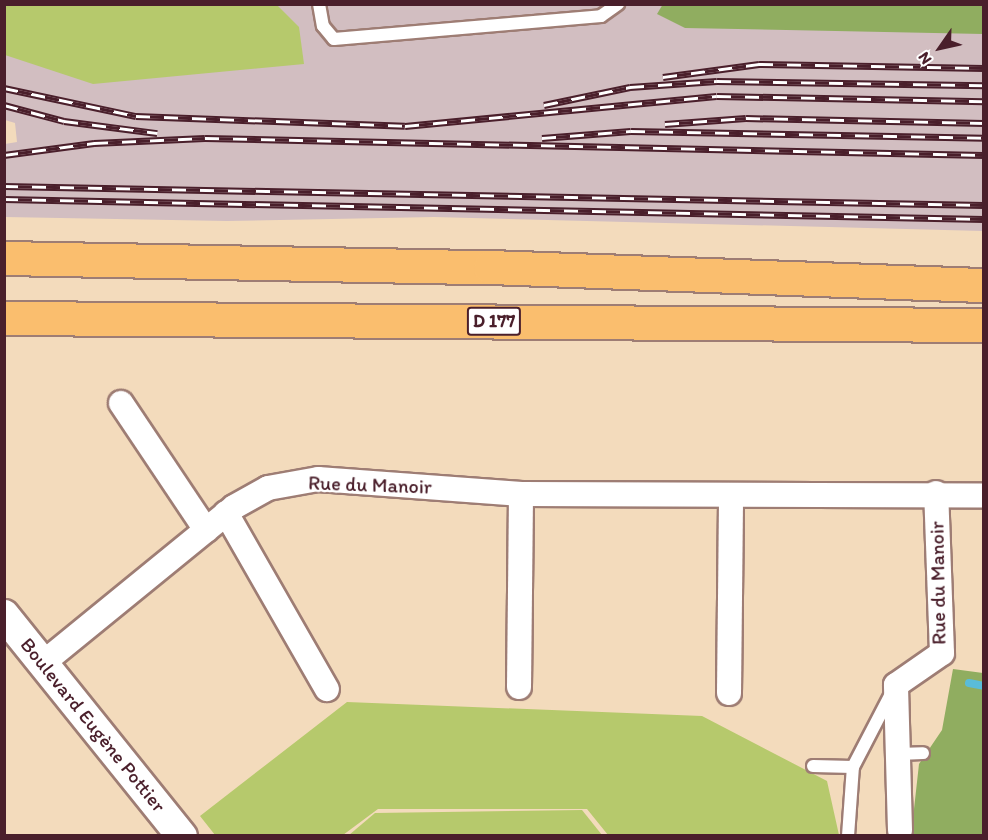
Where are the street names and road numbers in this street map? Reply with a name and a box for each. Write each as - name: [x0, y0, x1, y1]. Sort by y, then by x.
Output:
- road number: D 177: [466, 306, 522, 336]
- street label: Rue du Manoir: [308, 471, 432, 499]
- street label: Rue du Manoir: [925, 521, 951, 645]
- street label: Boulevard Eugène Pottier: [15, 633, 171, 817]

